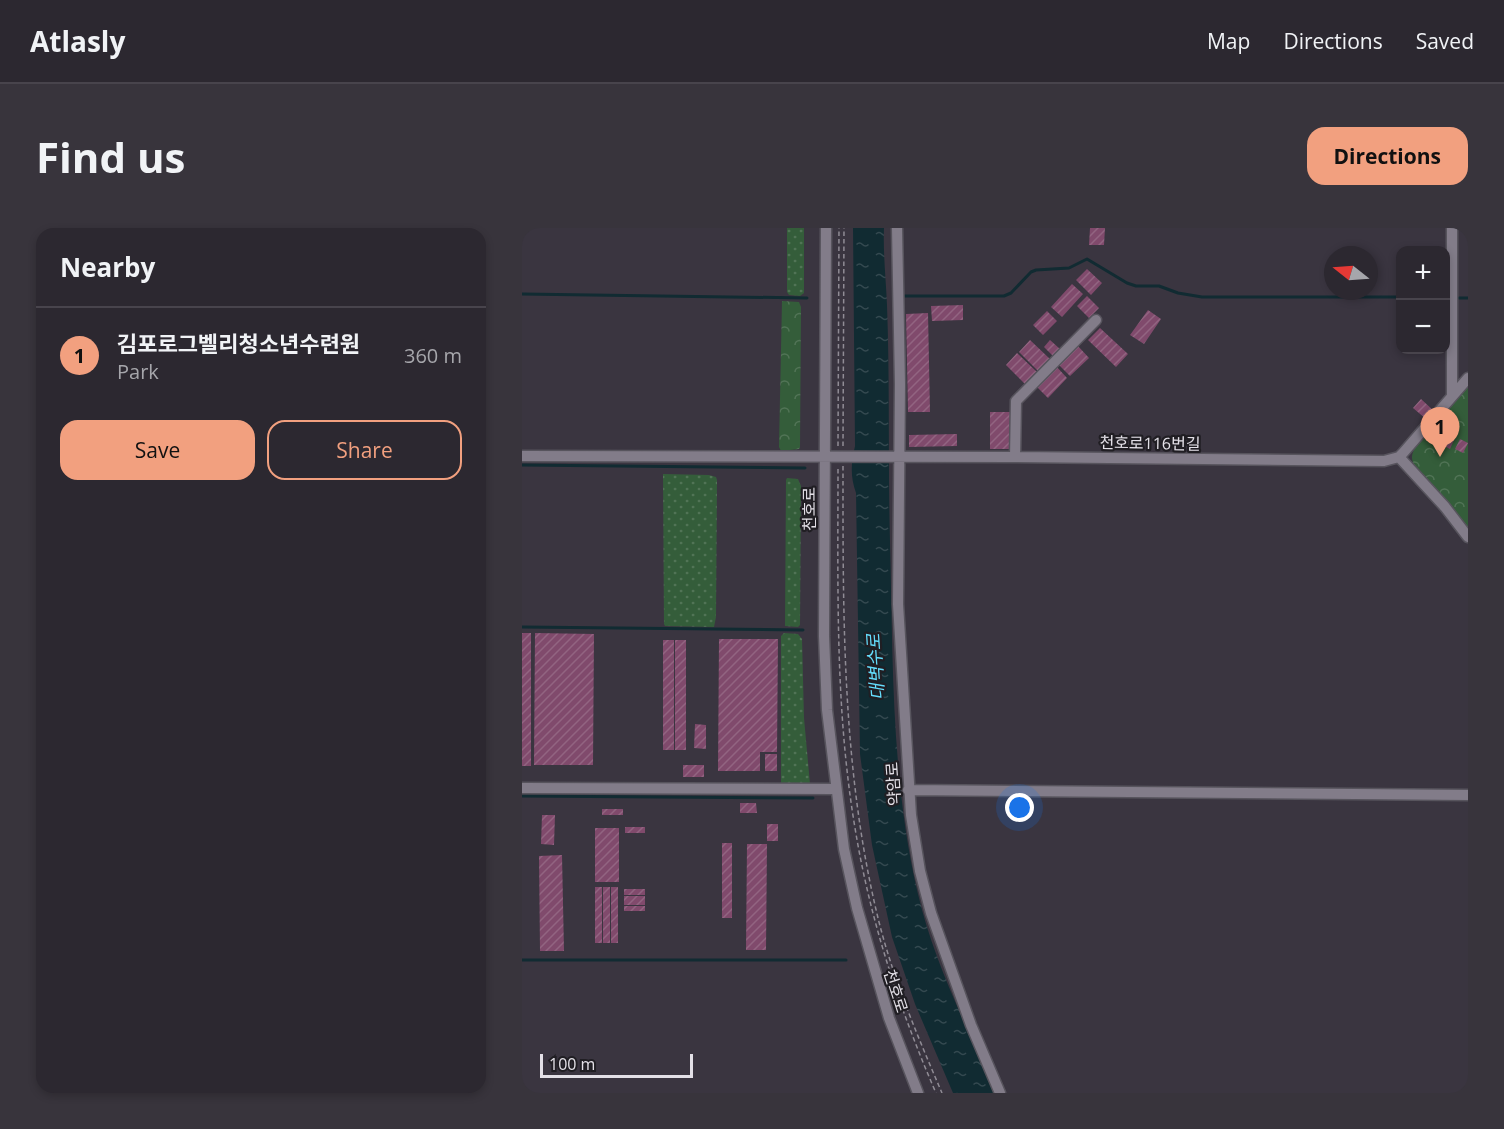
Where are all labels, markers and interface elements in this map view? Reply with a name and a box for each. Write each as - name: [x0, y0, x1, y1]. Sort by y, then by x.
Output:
- text: Atlasly: [30, 22, 125, 60]
- text: Map: [1207, 27, 1250, 55]
- text: Directions: [1283, 27, 1383, 55]
- text: Saved: [1416, 27, 1474, 55]
- button: Directions: [1307, 127, 1468, 185]
- text: Find us: [36, 128, 185, 185]
- north arrow: [1324, 246, 1378, 300]
- map controls: [1396, 246, 1450, 354]
- button: +: [1396, 246, 1450, 300]
- text: Nearby: [60, 249, 155, 285]
- button: −: [1396, 300, 1450, 354]
- text: 김포로그벨리청소년수련원: [117, 328, 360, 358]
- text: 1: [74, 342, 85, 369]
- text: 360 m: [404, 342, 462, 369]
- text: Park: [117, 358, 159, 385]
- pin: 1: [1420, 408, 1460, 457]
- button: Save: [60, 420, 255, 480]
- button: Share: [267, 420, 462, 480]
- street label: 천호로116번길: [1099, 431, 1201, 455]
- street label: 천호로: [798, 487, 820, 531]
- water label: 대벽수로: [861, 632, 889, 701]
- street label: 약암로: [880, 761, 906, 807]
- your location: [1005, 793, 1034, 822]
- street label: 천호로: [879, 967, 913, 1016]
- scale bar: [540, 1051, 693, 1078]
- text: 100 m: [549, 1053, 595, 1075]

